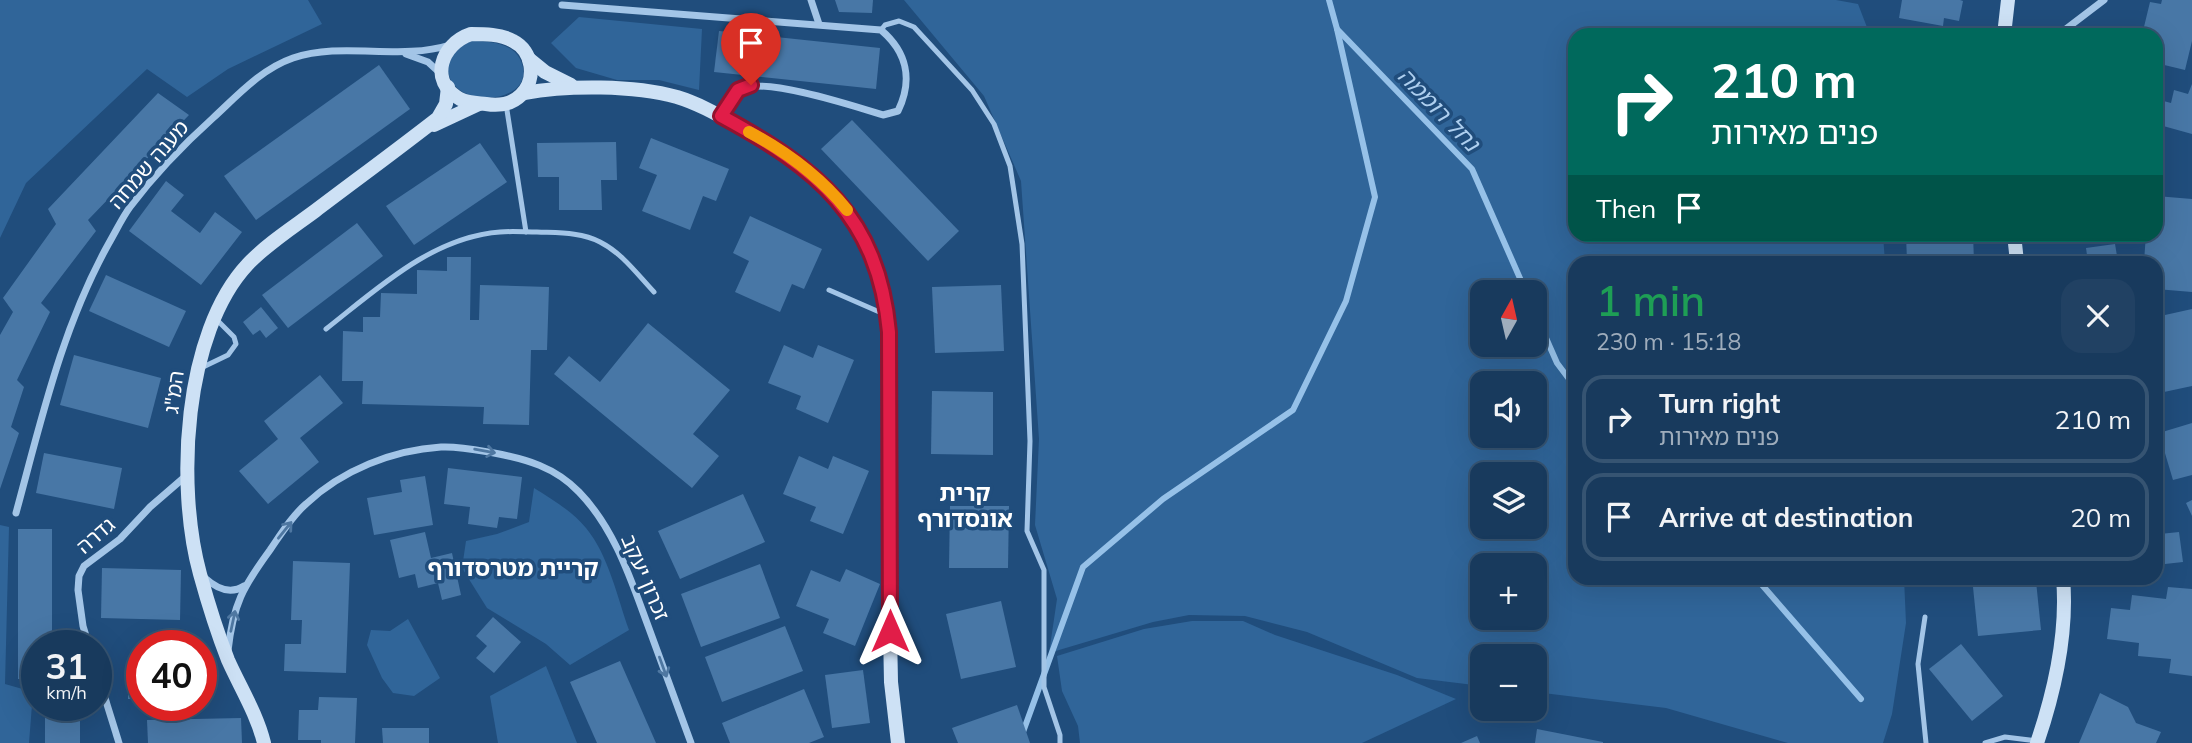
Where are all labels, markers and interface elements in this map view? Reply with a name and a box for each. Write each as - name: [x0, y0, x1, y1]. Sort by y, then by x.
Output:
- pin: [721, 13, 781, 85]
- icon: arrive: [732, 24, 770, 62]
- text: 210 m: [1711, 49, 1857, 110]
- icon: right: [1596, 56, 1687, 147]
- water label: נחל רוממה: [1392, 61, 1488, 159]
- text: פנים מאירות: [1711, 112, 1878, 152]
- street label: מענה שמחה: [102, 114, 194, 214]
- icon: arrive: [1670, 189, 1708, 227]
- text: Then: [1596, 192, 1656, 225]
- text: 1 min: [1596, 274, 1705, 327]
- button: close: [2061, 279, 2135, 353]
- north arrow: [1470, 280, 1547, 357]
- map controls: [1470, 280, 1547, 721]
- text: 230 m · 15:18: [1596, 327, 1741, 356]
- street label: המ"ג: [157, 369, 189, 415]
- button: sound: [1470, 371, 1547, 448]
- text: Turn right: [1659, 387, 1780, 420]
- icon: right: [1600, 400, 1638, 438]
- text: 210 m: [2055, 403, 2131, 436]
- text: פנים מאירות: [1659, 422, 1779, 451]
- one-way arrow: [473, 445, 496, 458]
- button: layers: [1470, 462, 1547, 539]
- district label: קרית אונסדורף: [917, 478, 1013, 533]
- icon: arrive: [1600, 498, 1638, 536]
- text: Arrive at destination: [1659, 501, 1914, 534]
- text: 20 m: [2070, 501, 2131, 534]
- street label: גדרה: [70, 511, 120, 559]
- one-way arrow: [277, 522, 292, 540]
- street label: זכרון יעקב: [616, 530, 676, 624]
- district label: קריית מטרסדורף: [427, 553, 599, 582]
- button: +: [1470, 553, 1547, 630]
- position arrow: [853, 594, 927, 668]
- one-way arrow: [227, 610, 241, 633]
- speed limit sign: 40: [126, 630, 217, 721]
- text: 31: [45, 644, 88, 688]
- button: −: [1470, 644, 1547, 721]
- one-way arrow: [658, 656, 670, 678]
- text: km/h: [46, 681, 87, 704]

